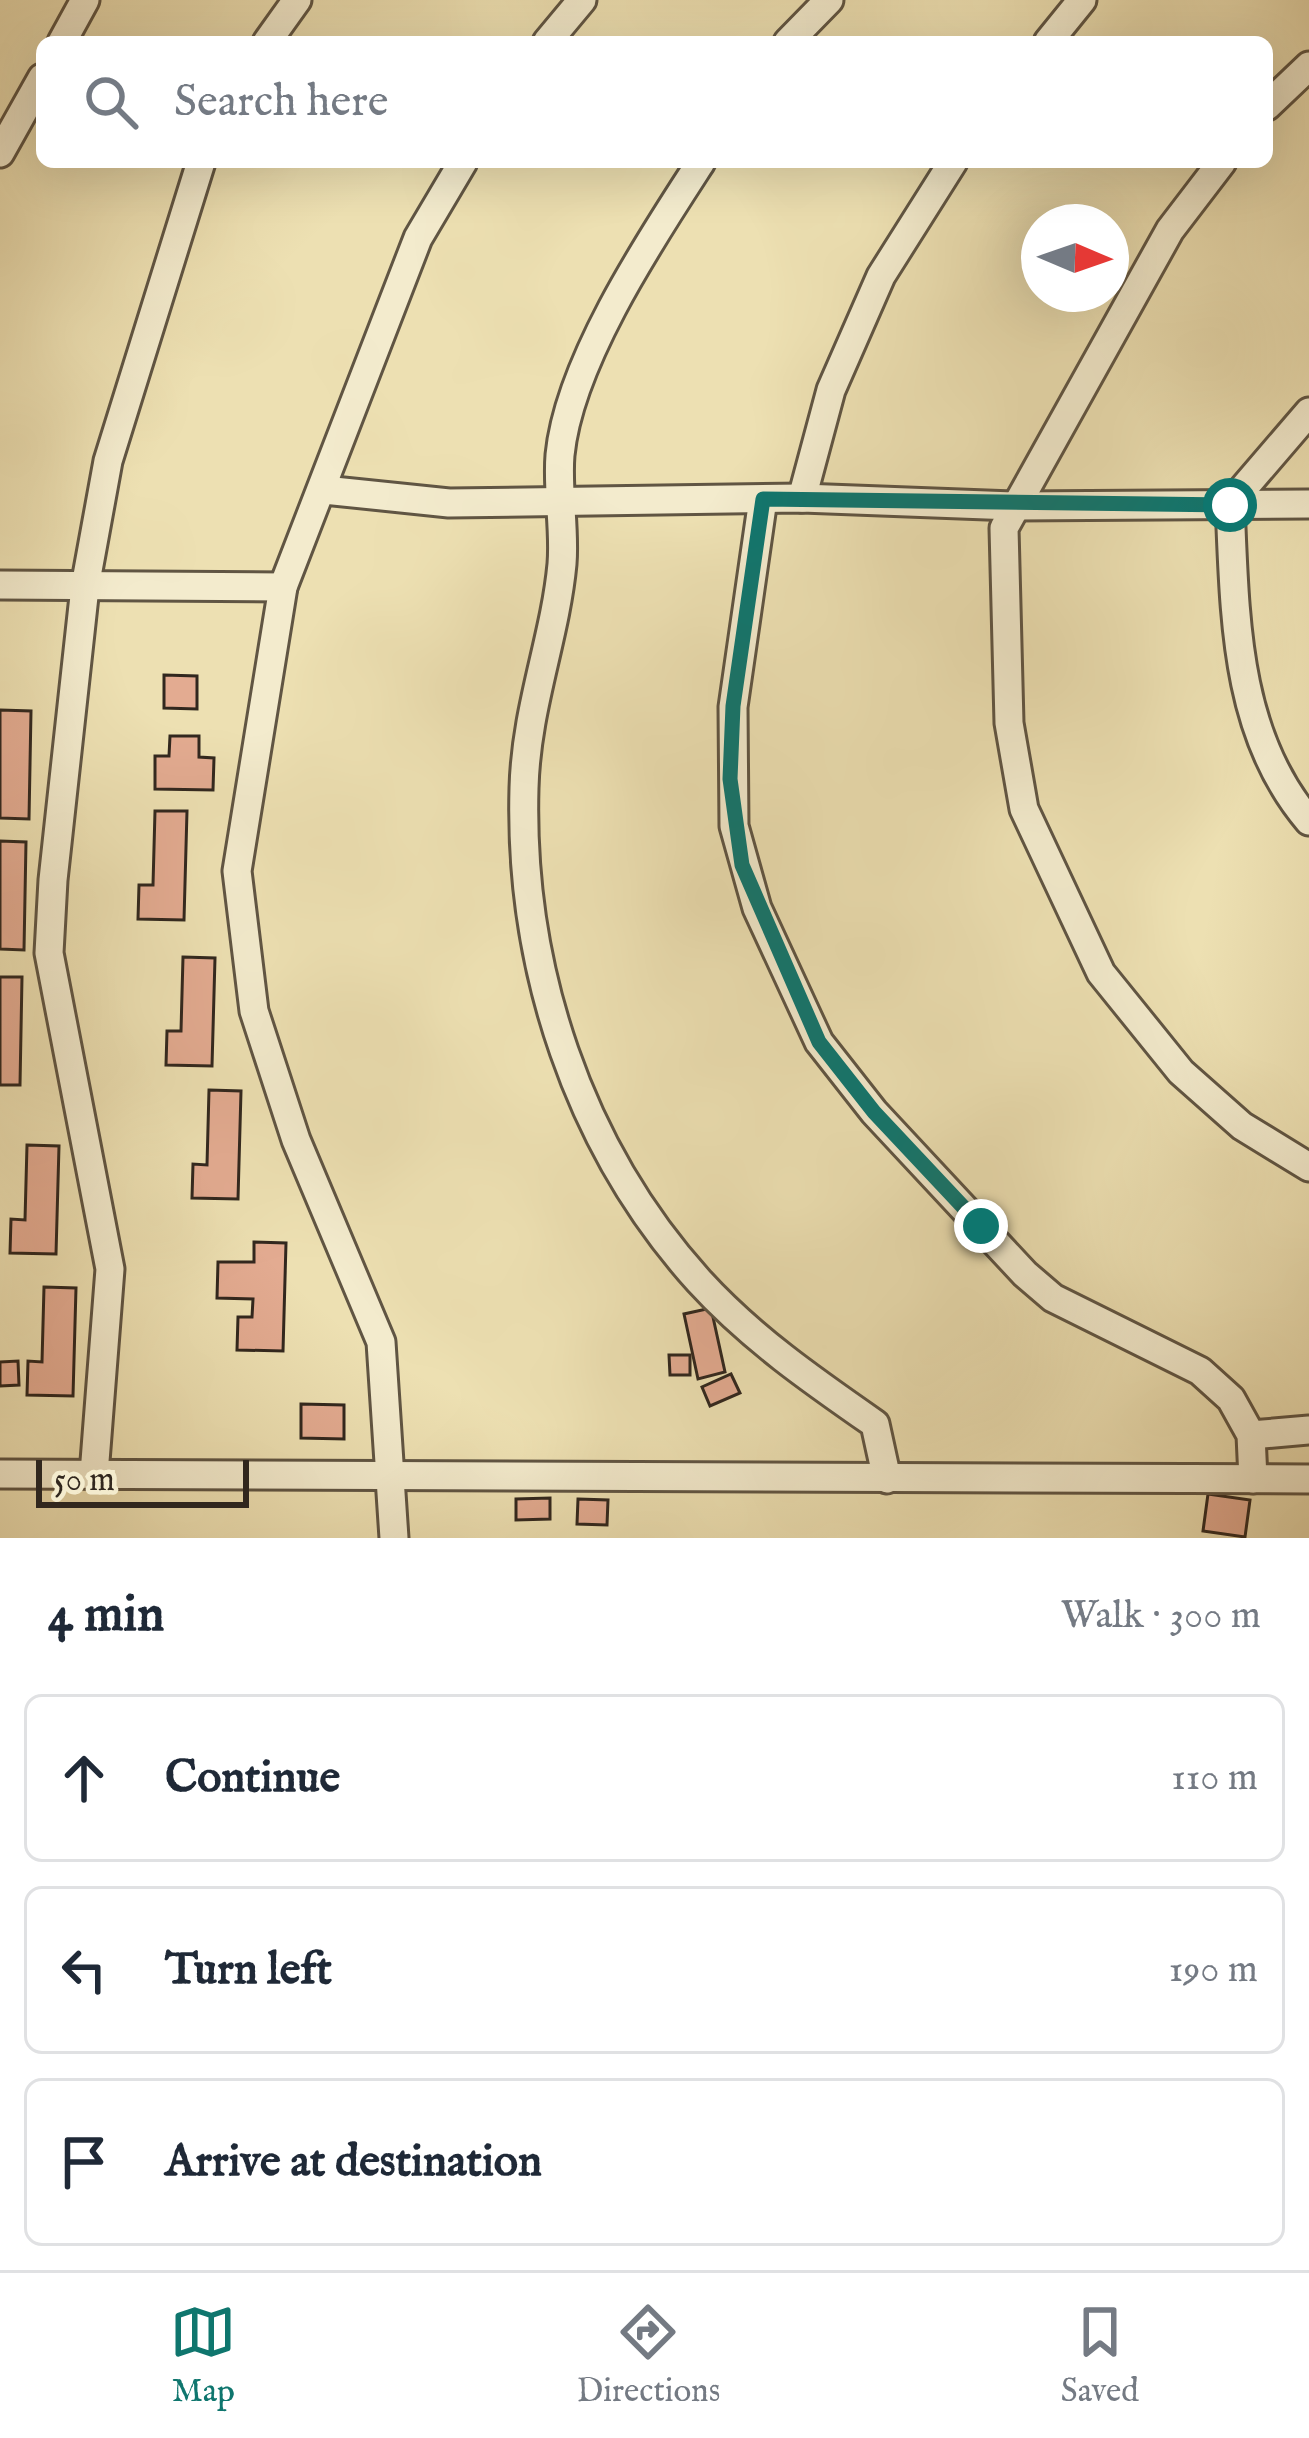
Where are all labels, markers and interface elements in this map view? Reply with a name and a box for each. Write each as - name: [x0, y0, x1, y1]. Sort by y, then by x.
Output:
- search box: [36, 36, 1273, 168]
- icon: search: [78, 69, 144, 135]
- text: Search here: [174, 74, 388, 131]
- north arrow: [1021, 204, 1129, 312]
- route start: [1203, 478, 1257, 532]
- route end: [954, 1199, 1008, 1253]
- scale bar: [36, 1454, 249, 1507]
- text: 50 m: [54, 1460, 115, 1502]
- text: 4 min: [48, 1584, 164, 1649]
- text: Walk · 300 m: [1061, 1592, 1261, 1641]
- icon: ahead: [51, 1745, 117, 1811]
- text: Continue: [165, 1750, 340, 1807]
- text: 110 m: [1171, 1754, 1258, 1803]
- icon: left: [51, 1937, 117, 2003]
- text: Turn left: [165, 1942, 332, 1999]
- text: 190 m: [1169, 1946, 1258, 1995]
- icon: arrive: [51, 2129, 117, 2195]
- text: Arrive at destination: [165, 2134, 542, 2191]
- tab: Map: [170, 2299, 236, 2413]
- tab: Directions: [577, 2299, 720, 2413]
- tab: Saved: [1061, 2299, 1139, 2413]

